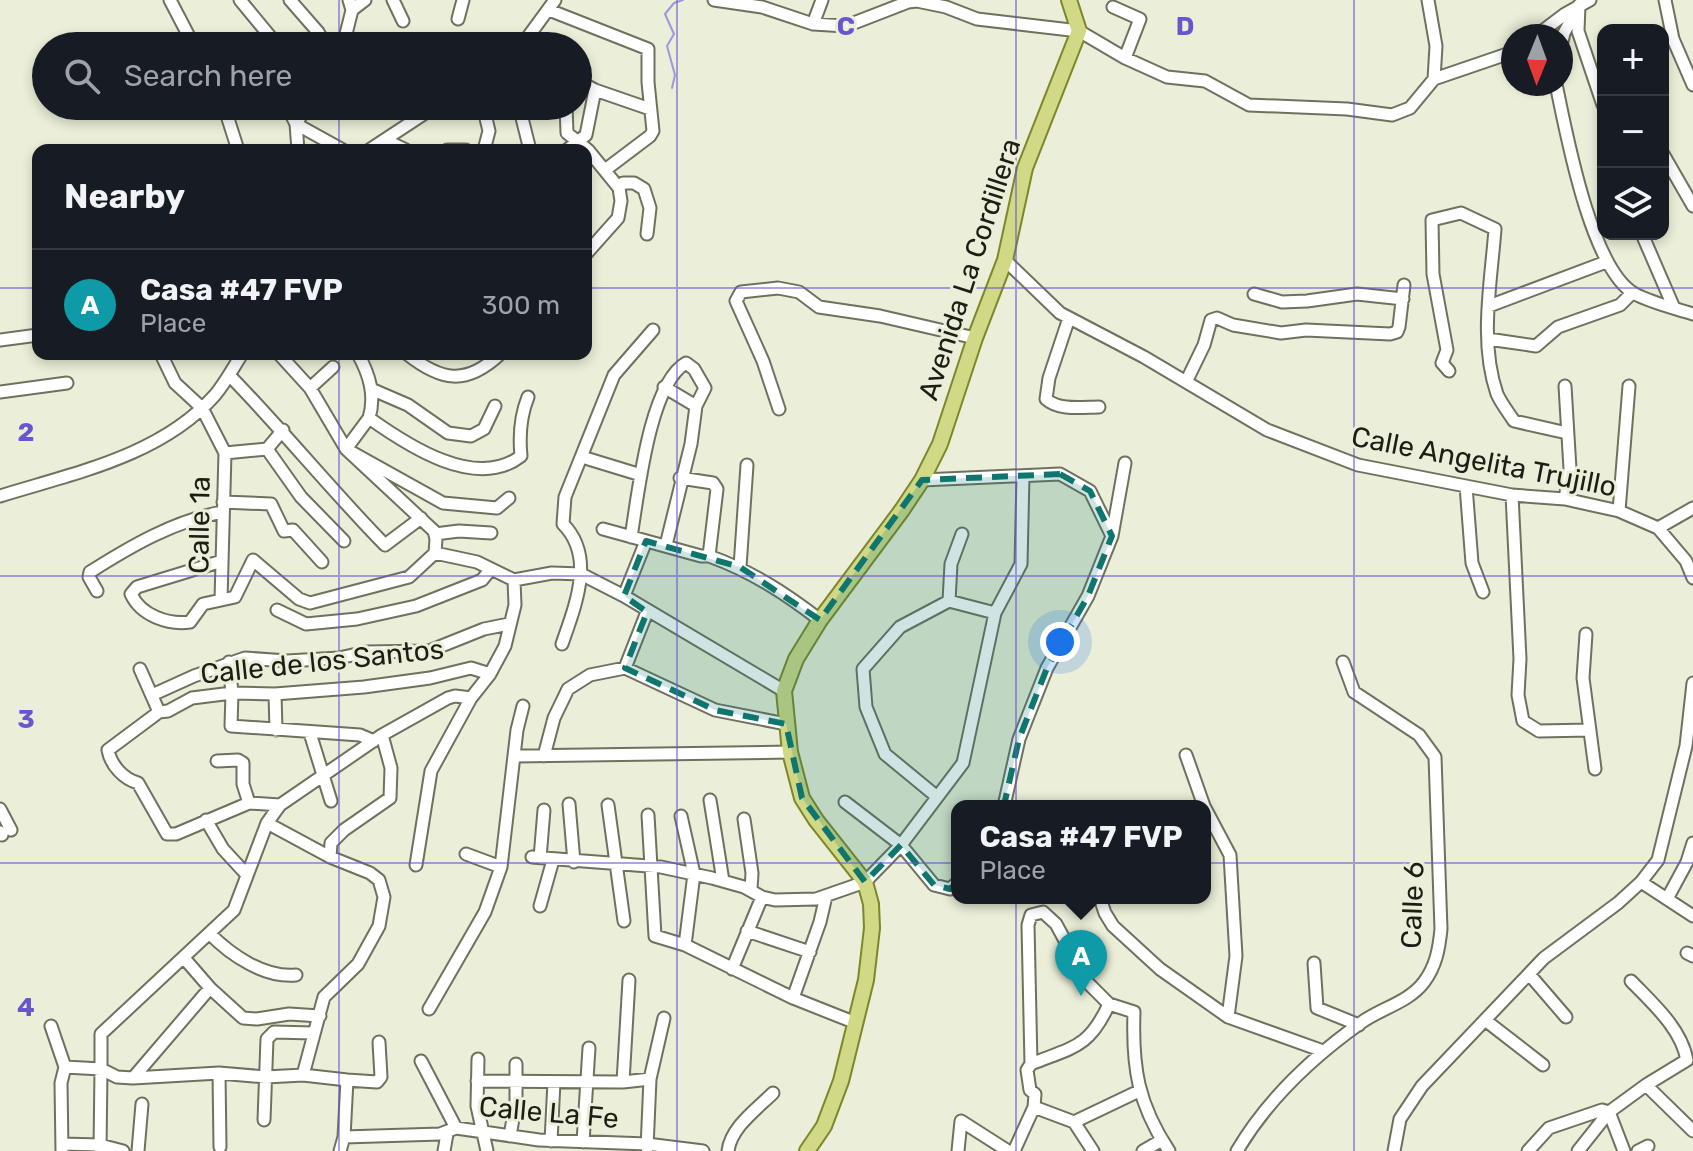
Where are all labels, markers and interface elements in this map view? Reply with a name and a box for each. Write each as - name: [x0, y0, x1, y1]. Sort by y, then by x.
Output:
- text: C: [837, 11, 855, 42]
- text: D: [1176, 11, 1194, 42]
- north arrow: [1501, 24, 1573, 96]
- map controls: [1597, 24, 1669, 240]
- button: +: [1597, 24, 1669, 96]
- search box: [32, 32, 592, 120]
- icon: search: [60, 54, 104, 98]
- text: Search here: [124, 58, 292, 94]
- button: −: [1597, 96, 1669, 168]
- street label: Avenida La Cordillera: [912, 134, 1027, 404]
- button: layers: [1597, 168, 1669, 240]
- text: Nearby: [64, 176, 185, 217]
- text: Casa #47 FVP: [140, 272, 343, 308]
- text: A: [81, 290, 99, 321]
- text: 300 m: [482, 290, 560, 321]
- text: Place: [140, 308, 206, 339]
- text: 2: [18, 417, 34, 448]
- street label: Calle Angelita Trujillo: [1349, 420, 1619, 503]
- street label: Calle 1a: [182, 476, 217, 574]
- your location: [1040, 622, 1080, 662]
- street label: Calle de los Santos: [199, 632, 445, 691]
- text: 3: [17, 704, 35, 735]
- popup: [951, 800, 1211, 904]
- text: Casa #47 FVP: [980, 819, 1182, 855]
- text: Place: [980, 855, 1046, 886]
- street label: Calle 6: [1394, 861, 1431, 949]
- pin: A: [1055, 930, 1107, 996]
- text: 4: [17, 992, 35, 1023]
- street label: Calle La Fe: [478, 1090, 620, 1135]

